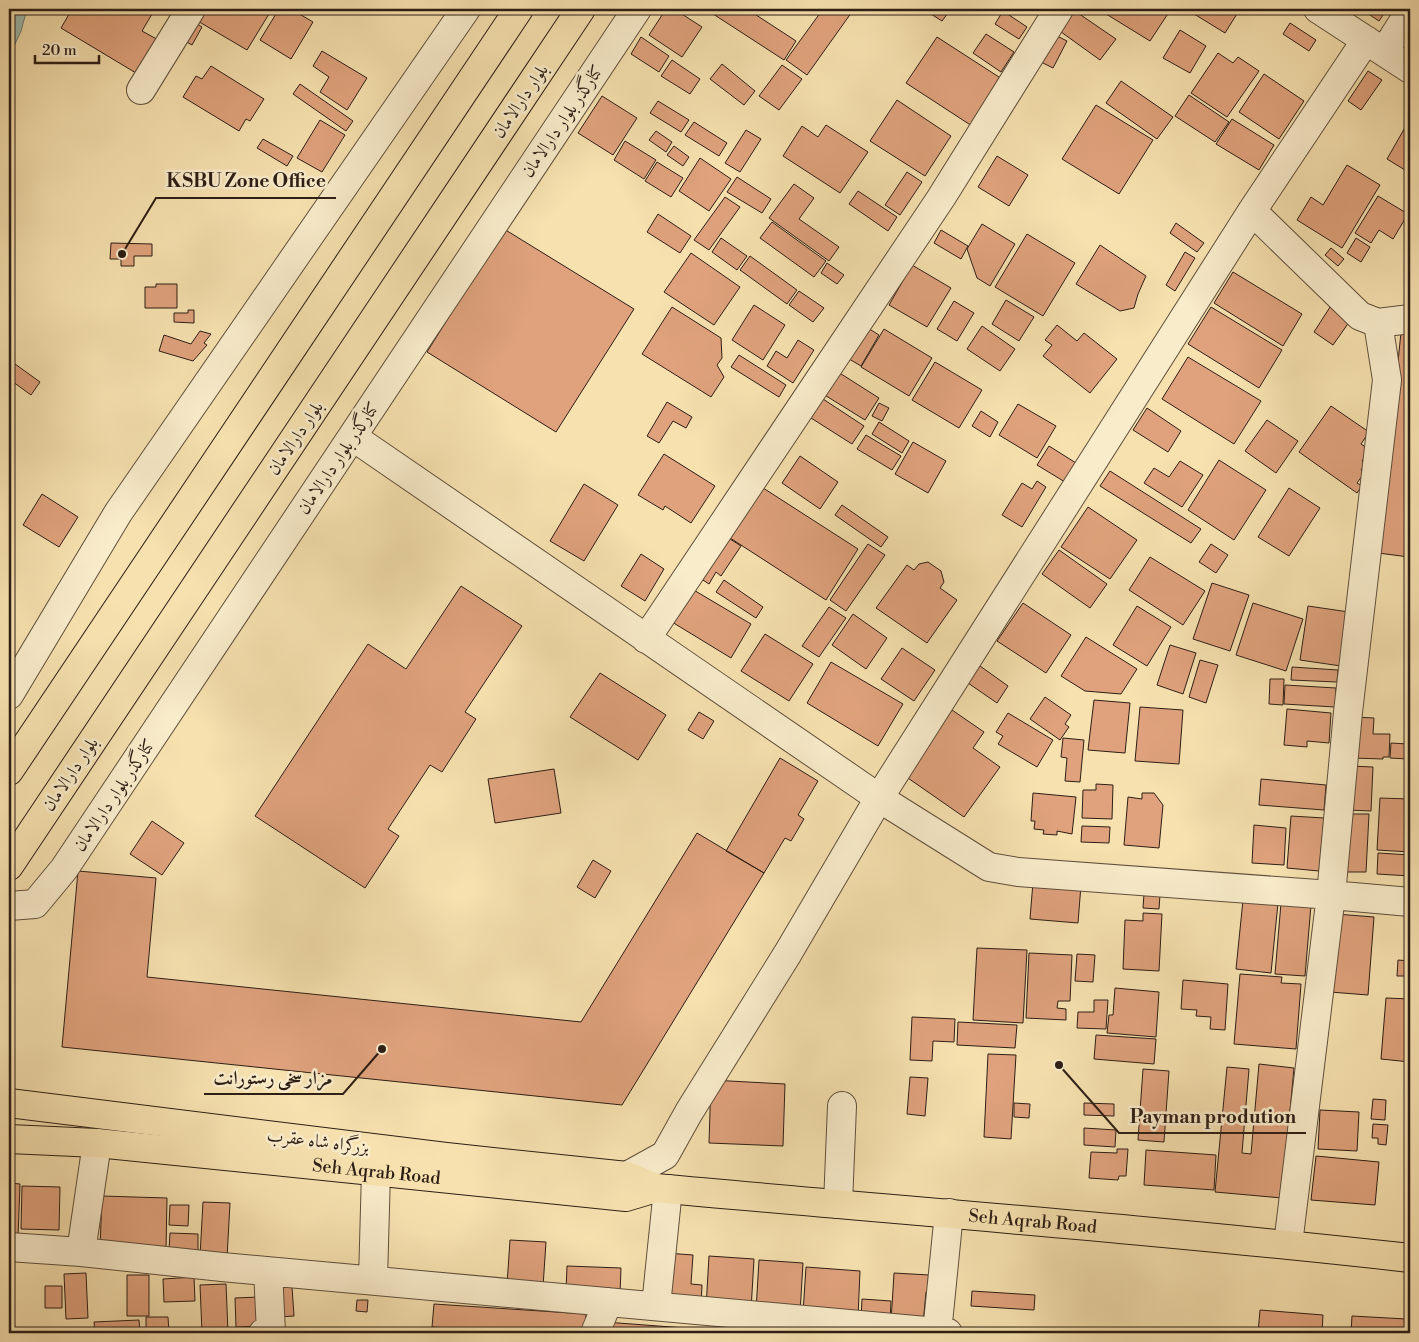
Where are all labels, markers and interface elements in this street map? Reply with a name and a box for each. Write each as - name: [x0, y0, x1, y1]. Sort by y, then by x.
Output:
- scale bar: [35, 32, 99, 64]
- text: 20 m: [42, 41, 77, 60]
- street label: کنارگذر بلوار دارالامان: [515, 59, 609, 182]
- street label: بلوار دارالامان: [487, 60, 554, 143]
- callout: KSBU Zone Office: [156, 164, 336, 198]
- text: KSBU Zone Office: [166, 169, 326, 193]
- street label: کنارگذر بلوار دارالامان: [291, 396, 385, 519]
- street label: بلوار دارالامان: [262, 397, 329, 480]
- street label: بلوار دارالامان: [37, 733, 104, 816]
- street label: کنارگذر بلوار دارالامان: [67, 733, 161, 856]
- callout: مزار سخی رستورانت: [204, 1060, 343, 1094]
- text: مزار سخی رستورانت: [214, 1066, 332, 1091]
- callout: Payman prodution: [1119, 1099, 1306, 1133]
- text: Payman prodution: [1130, 1105, 1297, 1129]
- street label: بزرگراه شاه عقرب: [266, 1123, 370, 1159]
- street label: Seh Aqrab Road: [311, 1154, 442, 1190]
- street label: Seh Aqrab Road: [968, 1205, 1099, 1239]

